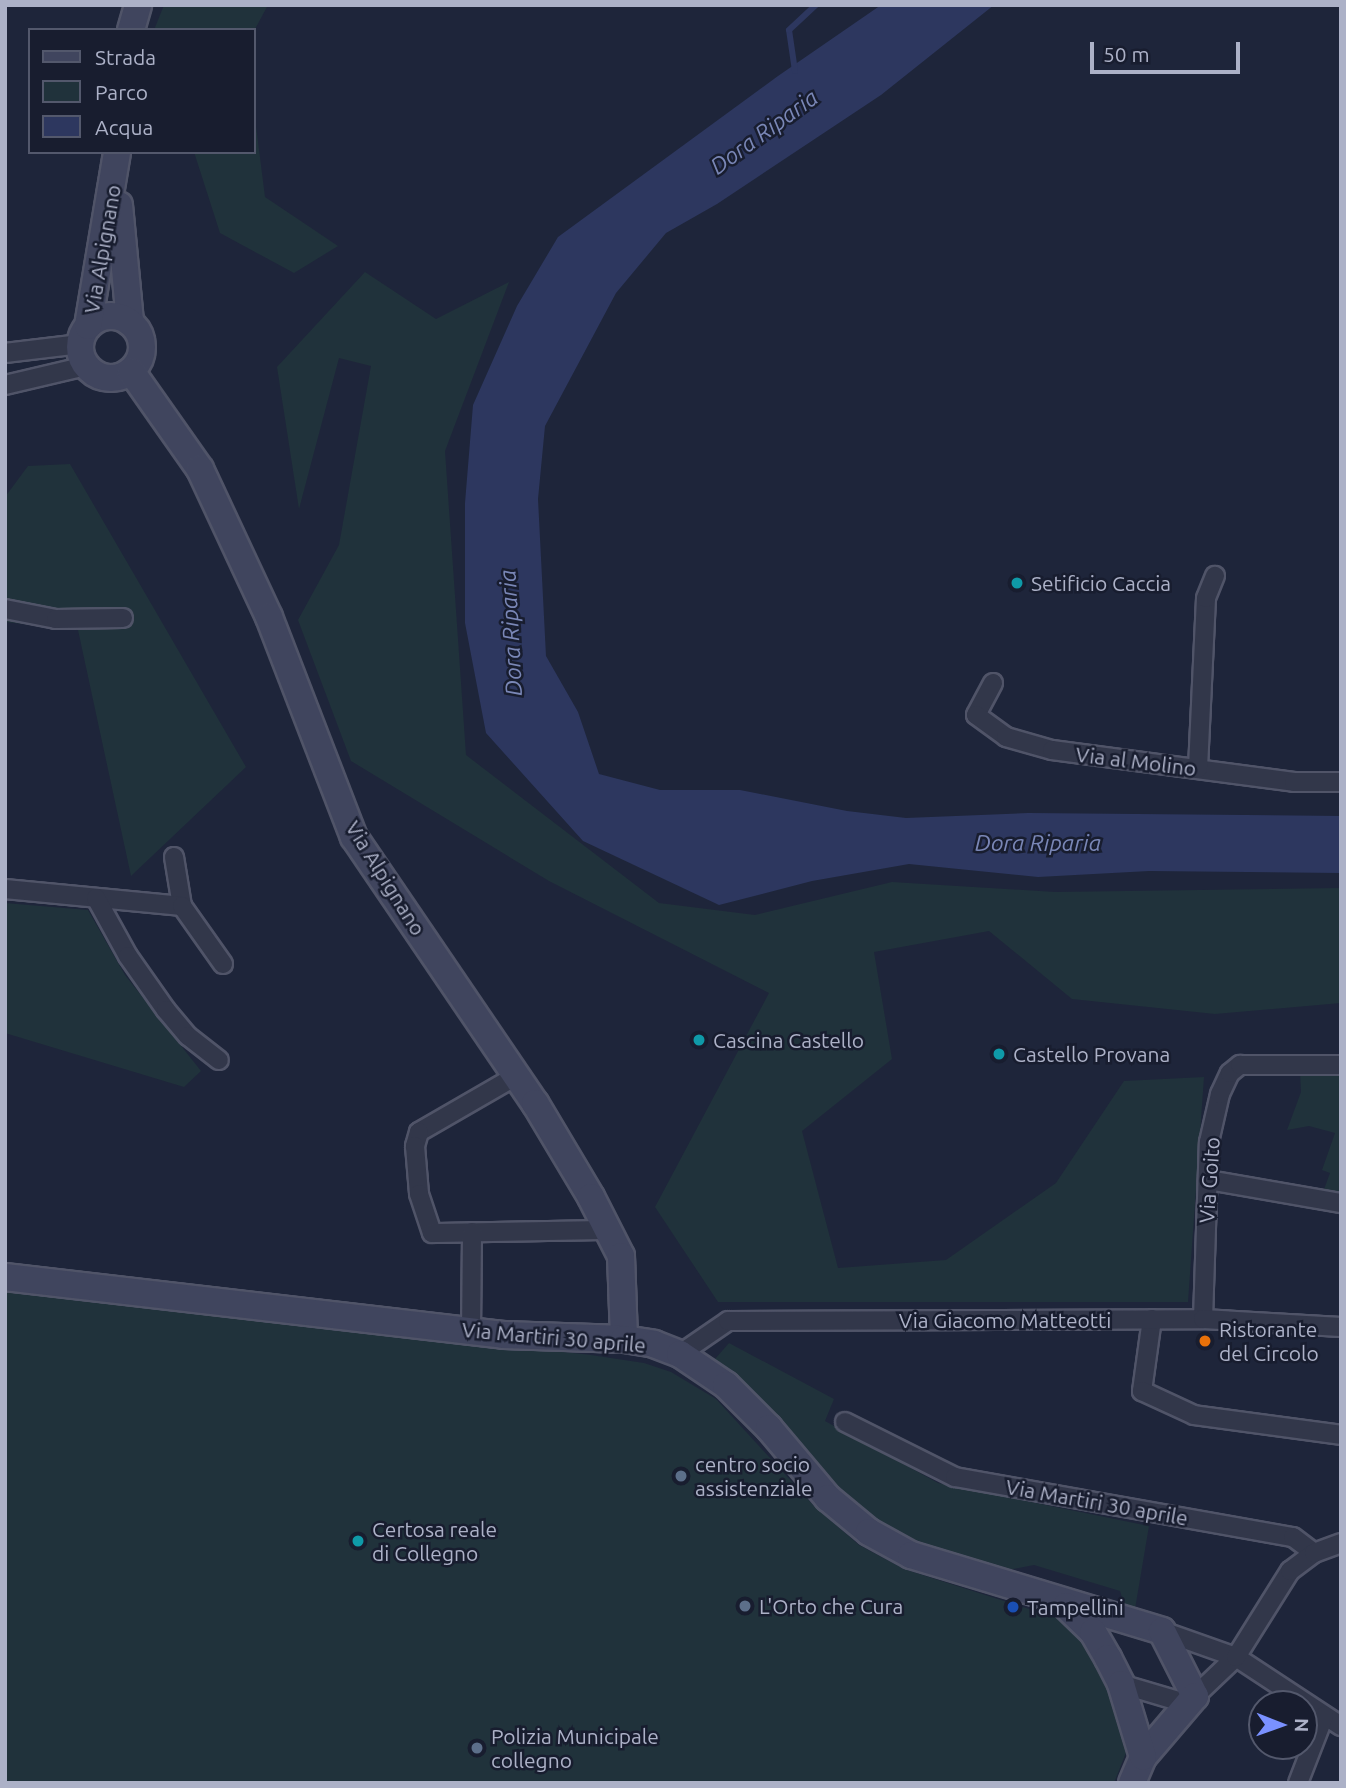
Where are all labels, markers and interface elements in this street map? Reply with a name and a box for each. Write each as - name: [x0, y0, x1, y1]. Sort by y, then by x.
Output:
- legend: [28, 28, 256, 154]
- scale bar: [1094, 28, 1244, 72]
- text: 50 m: [1103, 42, 1150, 66]
- text: Strada: [95, 45, 156, 69]
- text: Parco: [95, 80, 148, 104]
- water label: Dora Riparia: [705, 84, 823, 180]
- text: Acqua: [95, 115, 153, 139]
- street label: Via Alpignano: [78, 183, 126, 315]
- water label: Dora Riparia: [494, 569, 528, 697]
- place label: Setificio Caccia: [1031, 570, 1171, 596]
- marker: Setificio Caccia: [1009, 575, 1025, 591]
- street label: Via al Molino: [1074, 741, 1198, 781]
- street label: Via Alpignano: [341, 816, 431, 940]
- water label: Dora Riparia: [975, 829, 1101, 857]
- place label: Cascina Castello: [713, 1027, 864, 1053]
- marker: Cascina Castello: [691, 1032, 707, 1048]
- place label: Castello Provana: [1013, 1041, 1170, 1067]
- marker: Castello Provana: [991, 1046, 1007, 1062]
- street label: Via Goito: [1193, 1136, 1225, 1224]
- street label: Via Giacomo Matteotti: [899, 1307, 1111, 1333]
- street label: Via Martiri 30 aprile: [461, 1316, 647, 1358]
- place label: Ristorante del Circolo: [1219, 1316, 1319, 1366]
- marker: Ristorante del Circolo: [1197, 1333, 1213, 1349]
- place label: centro socio assistenziale: [695, 1451, 813, 1501]
- marker: centro socio assistenziale: [673, 1468, 689, 1484]
- street label: Via Martiri 30 aprile: [1004, 1474, 1190, 1530]
- place label: Certosa reale di Collegno: [372, 1516, 497, 1566]
- marker: Certosa reale di Collegno: [350, 1533, 366, 1549]
- place label: L'Orto che Cura: [759, 1593, 903, 1619]
- place label: Tampellini: [1027, 1594, 1124, 1620]
- marker: L'Orto che Cura: [737, 1598, 753, 1614]
- marker: Tampellini: [1005, 1599, 1021, 1615]
- north arrow: [1248, 1690, 1318, 1760]
- text: N: [1291, 1718, 1313, 1733]
- place label: Polizia Municipale collegno: [491, 1723, 659, 1773]
- marker: Polizia Municipale collegno: [469, 1740, 485, 1756]

